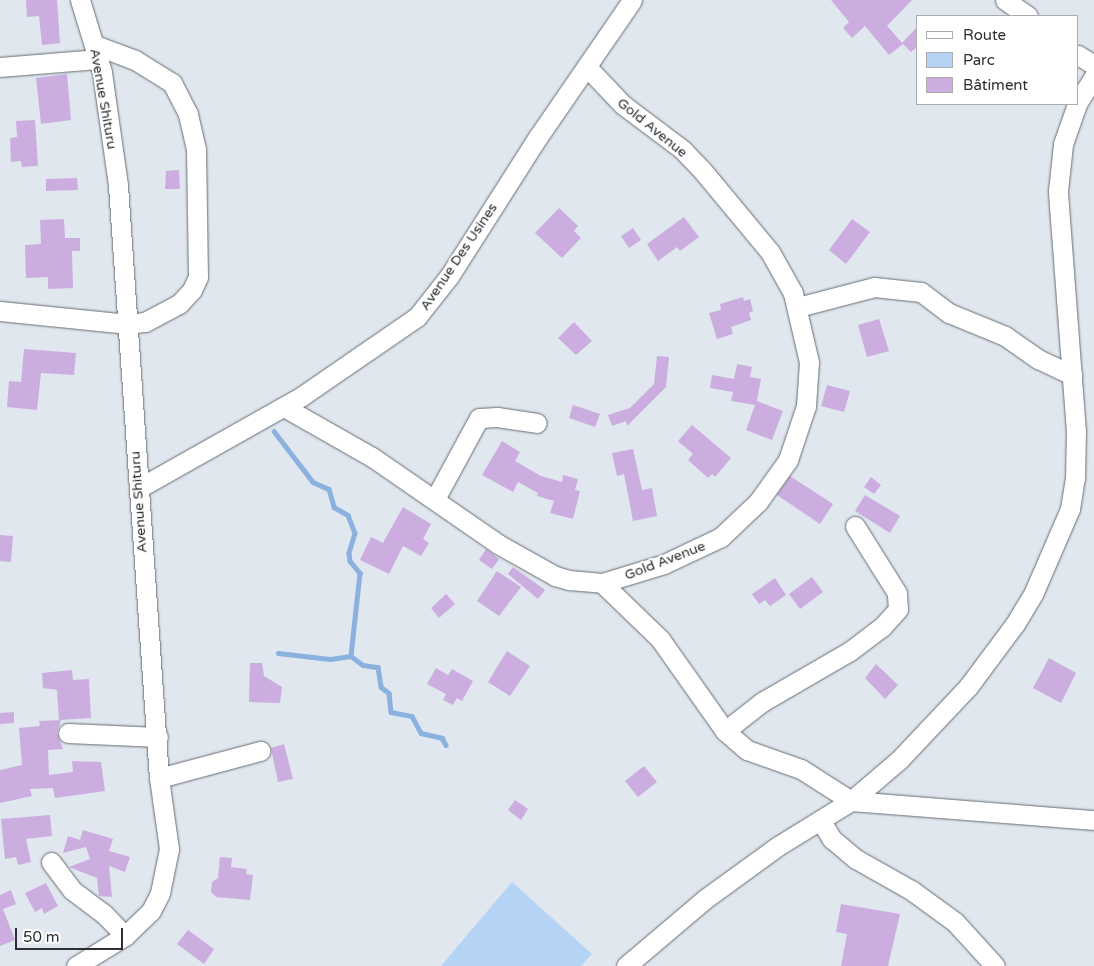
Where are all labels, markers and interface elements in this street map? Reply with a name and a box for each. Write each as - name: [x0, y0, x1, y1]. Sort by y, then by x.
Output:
- legend: [916, 15, 1079, 105]
- text: Route: [963, 26, 1006, 44]
- street label: Avenue Shituru: [86, 47, 120, 151]
- text: Parc: [963, 51, 995, 69]
- text: Bâtiment: [963, 76, 1028, 94]
- street label: Gold Avenue: [614, 95, 690, 161]
- street label: Avenue Des Usines: [417, 200, 501, 314]
- street label: Avenue Shituru: [127, 451, 151, 553]
- street label: Gold Avenue: [622, 538, 708, 584]
- scale bar: [18, 918, 125, 950]
- text: 50 m: [23, 928, 60, 946]

